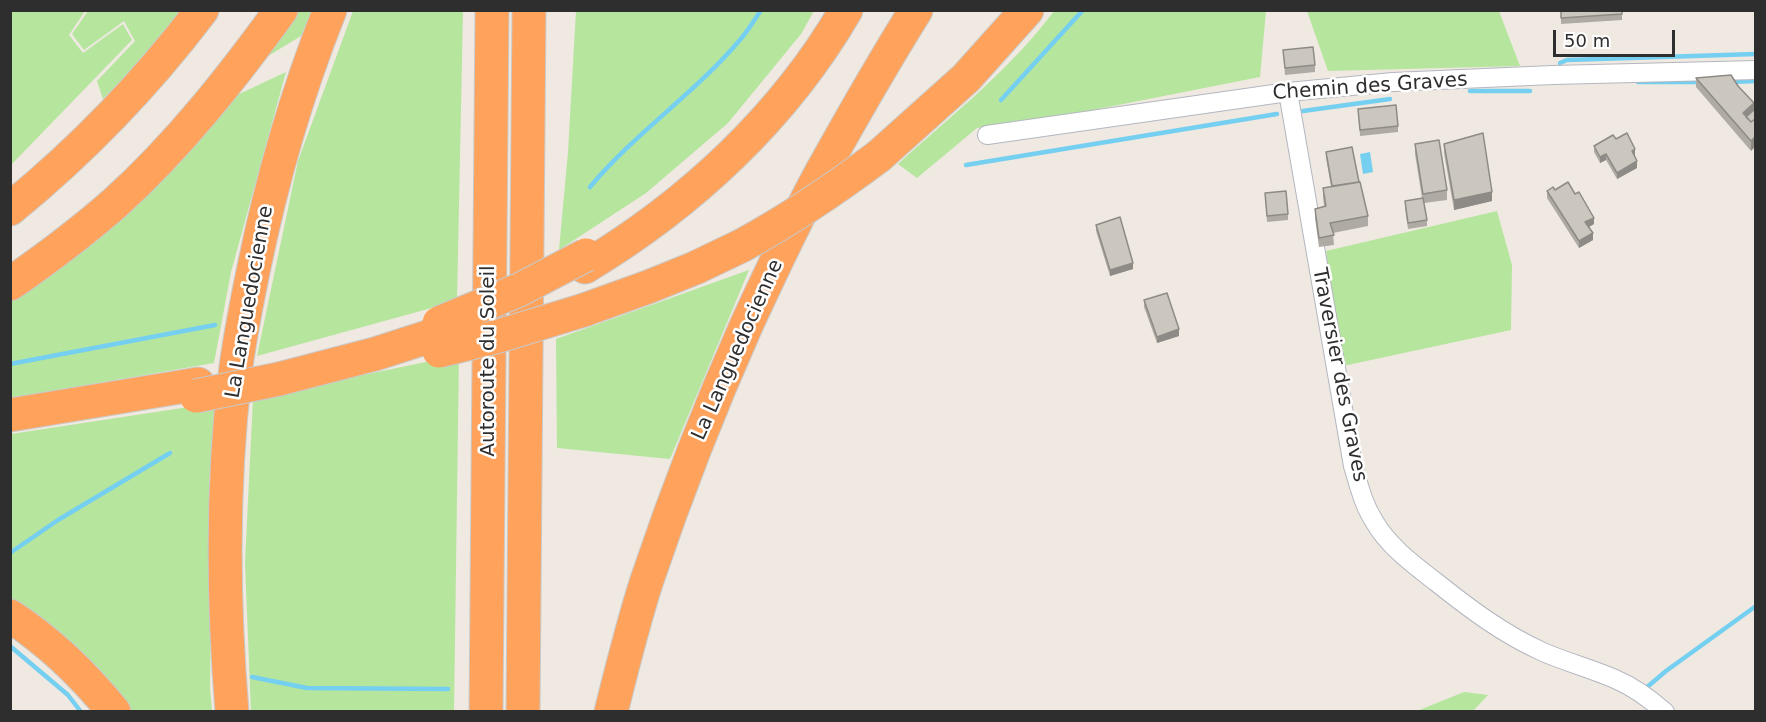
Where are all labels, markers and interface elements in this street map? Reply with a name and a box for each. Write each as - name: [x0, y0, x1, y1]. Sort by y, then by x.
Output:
- scale bar: [1556, 18, 1678, 56]
- text: 50 m: [1564, 30, 1610, 51]
- street label: Chemin des Graves: [1272, 68, 1468, 106]
- street label: La Languedocienne: [221, 204, 279, 400]
- street label: La Languedocienne: [687, 256, 789, 444]
- street label: Autoroute du Soleil: [477, 265, 501, 457]
- street label: Traversier des Graves: [1306, 266, 1372, 484]

